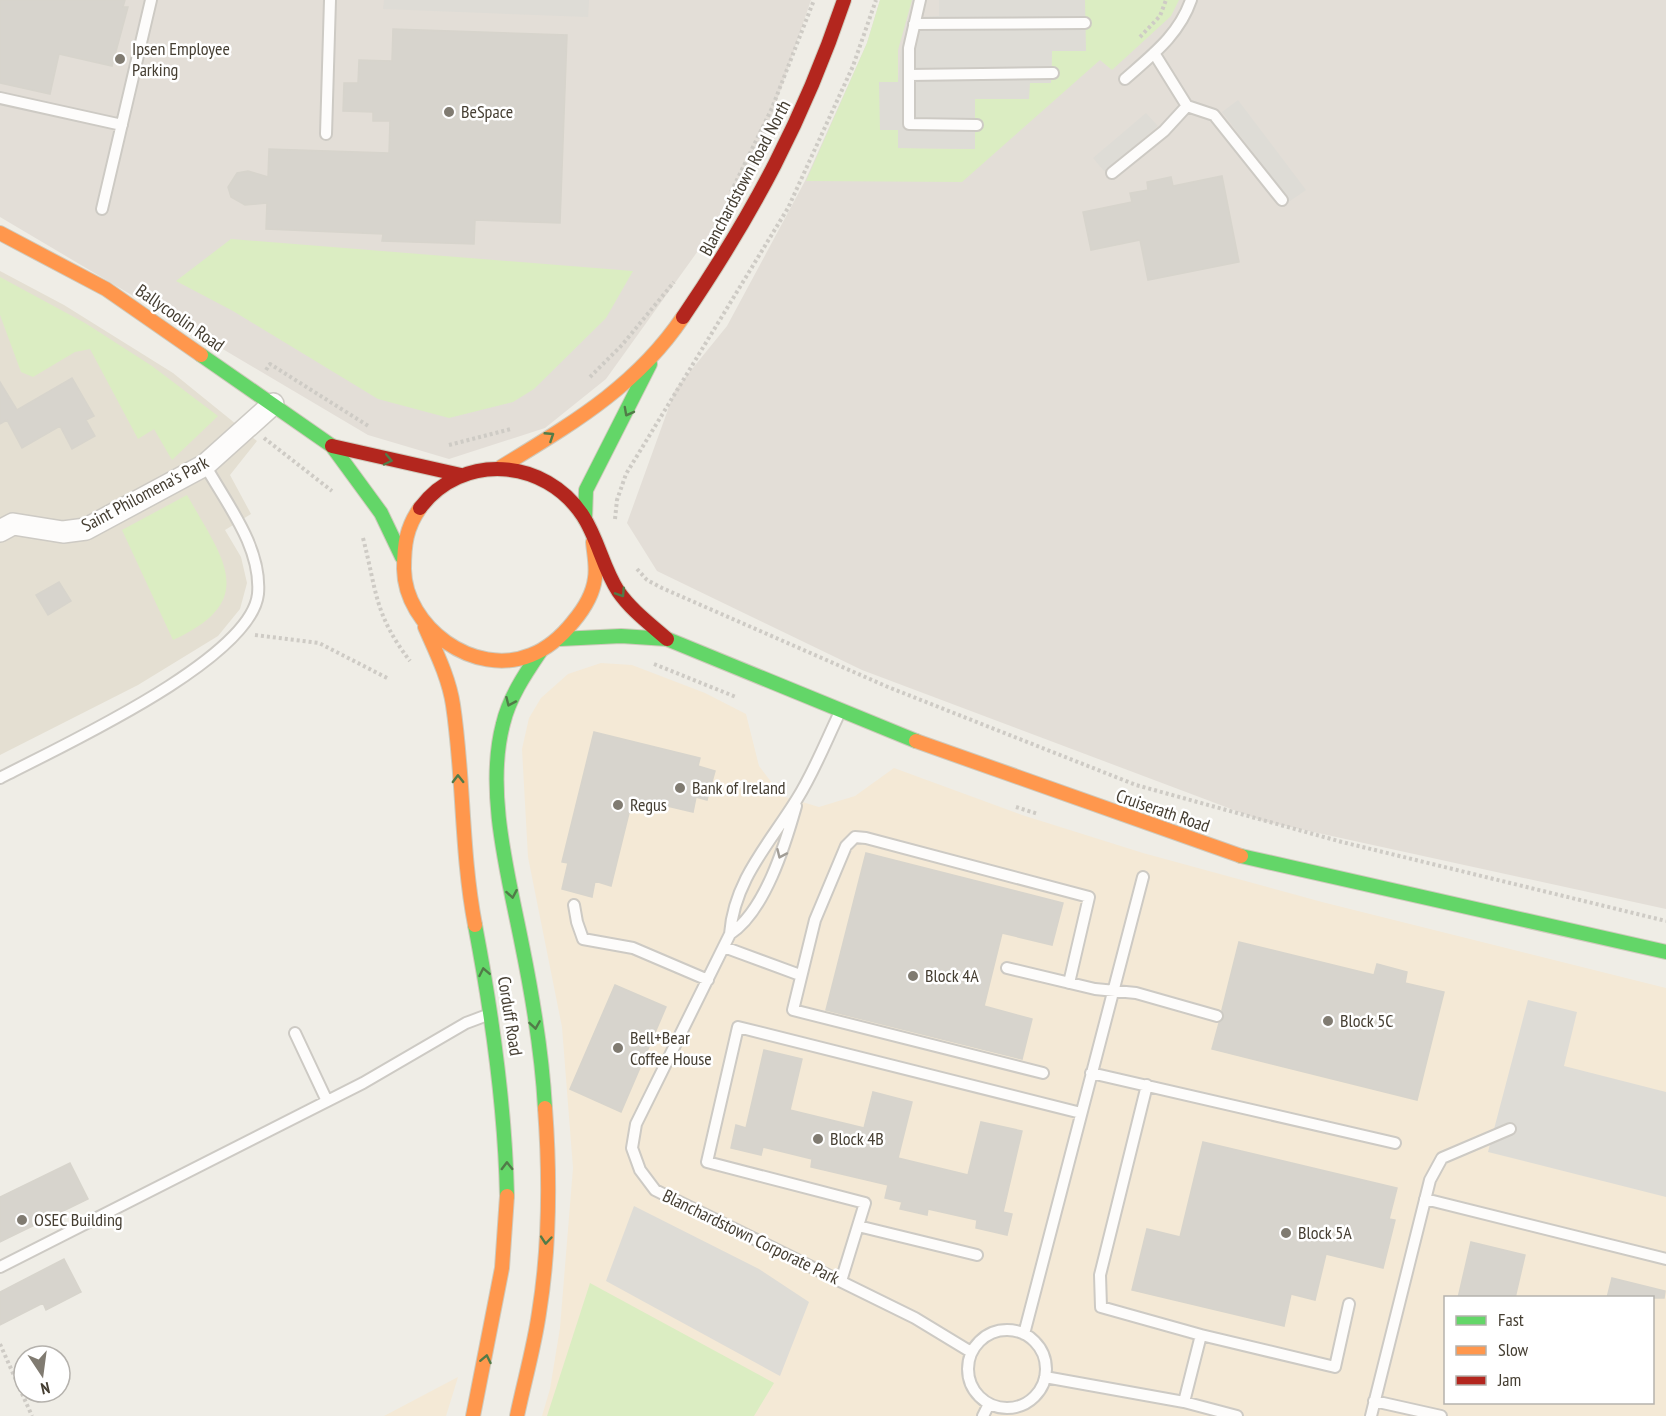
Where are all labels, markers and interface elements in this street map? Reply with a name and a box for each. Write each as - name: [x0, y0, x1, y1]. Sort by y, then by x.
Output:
- place label: Ipsen Employee Parking: [132, 37, 230, 81]
- marker: Ipsen Employee Parking: [113, 52, 127, 66]
- street label: Blanchardstown Road North: [694, 96, 795, 260]
- place label: BeSpace: [461, 100, 513, 123]
- marker: BeSpace: [442, 105, 456, 119]
- street label: Ballycoolin Road: [131, 279, 229, 357]
- one-way arrow: [624, 406, 635, 416]
- one-way arrow: [544, 431, 554, 443]
- street label: Saint Philomena's Park: [77, 450, 212, 537]
- one-way arrow: [383, 453, 393, 466]
- one-way arrow: [614, 587, 626, 597]
- one-way arrow: [506, 695, 518, 706]
- one-way arrow: [452, 775, 464, 784]
- place label: Bank of Ireland: [692, 776, 786, 799]
- marker: Bank of Ireland: [673, 781, 687, 795]
- street label: Cruiserath Road: [1113, 784, 1213, 837]
- place label: Regus: [630, 793, 667, 816]
- marker: Regus: [611, 798, 625, 812]
- one-way arrow: [776, 848, 788, 859]
- one-way arrow: [505, 889, 518, 899]
- place label: Block 4A: [925, 964, 979, 987]
- one-way arrow: [478, 968, 491, 978]
- marker: Block 4A: [906, 969, 920, 983]
- street label: Corduff Road: [493, 975, 528, 1057]
- place label: Block 5C: [1340, 1009, 1394, 1032]
- marker: Block 5C: [1321, 1014, 1335, 1028]
- one-way arrow: [528, 1020, 541, 1030]
- place label: Bell+Bear Coffee House: [630, 1026, 712, 1070]
- marker: Bell+Bear Coffee House: [611, 1041, 625, 1055]
- place label: Block 4B: [830, 1127, 884, 1150]
- marker: Block 4B: [811, 1132, 825, 1146]
- one-way arrow: [500, 1161, 513, 1170]
- street label: Blanchardstown Corporate Park: [659, 1184, 843, 1289]
- place label: OSEC Building: [34, 1208, 123, 1231]
- marker: OSEC Building: [15, 1213, 29, 1227]
- place label: Block 5A: [1298, 1221, 1352, 1244]
- marker: Block 5A: [1279, 1226, 1293, 1240]
- one-way arrow: [540, 1236, 553, 1245]
- legend: [1444, 1296, 1654, 1404]
- text: Fast: [1498, 1308, 1524, 1331]
- text: Slow: [1498, 1338, 1529, 1361]
- north arrow: [12, 1344, 72, 1404]
- one-way arrow: [479, 1354, 492, 1364]
- text: Jam: [1497, 1368, 1521, 1391]
- text: N: [39, 1378, 52, 1399]

